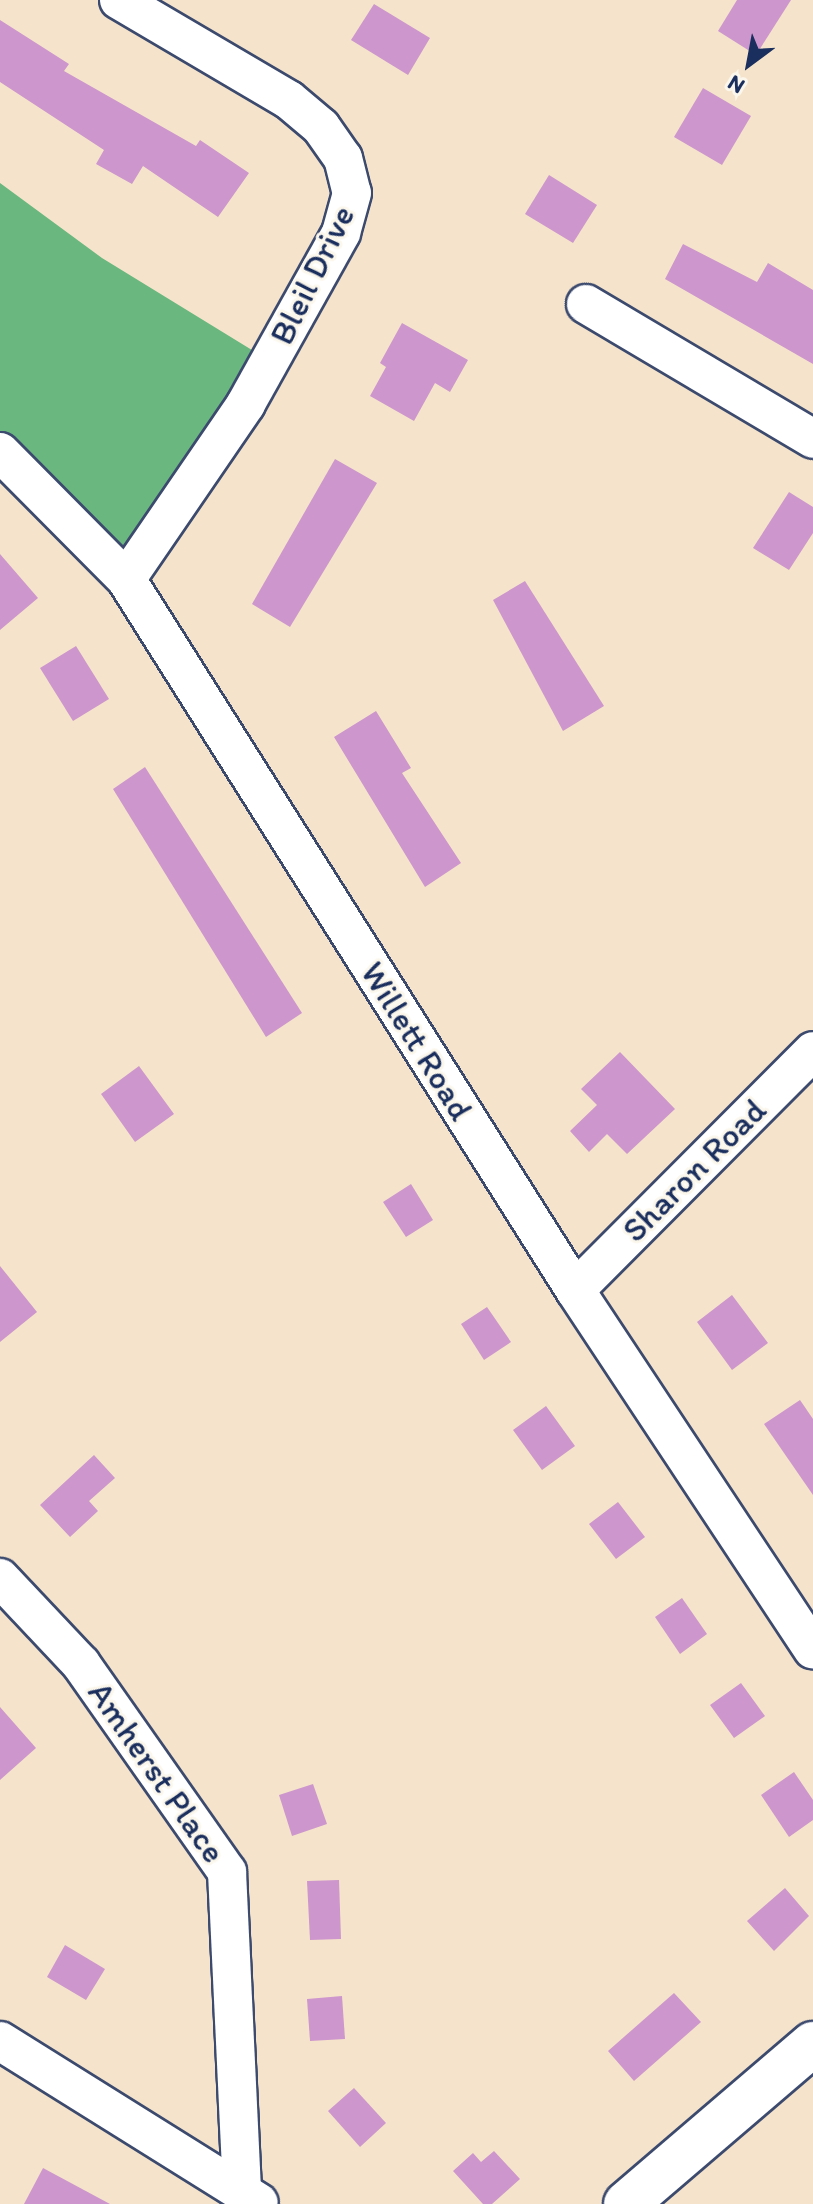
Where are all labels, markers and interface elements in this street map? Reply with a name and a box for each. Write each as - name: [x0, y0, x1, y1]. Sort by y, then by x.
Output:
- north arrow: [709, 24, 789, 104]
- text: N: [723, 69, 749, 100]
- street label: Bleil Drive: [261, 198, 363, 352]
- street label: Willett Road: [352, 955, 482, 1127]
- street label: Sharon Road: [614, 1090, 774, 1250]
- street label: Amherst Place: [80, 1674, 234, 1870]

